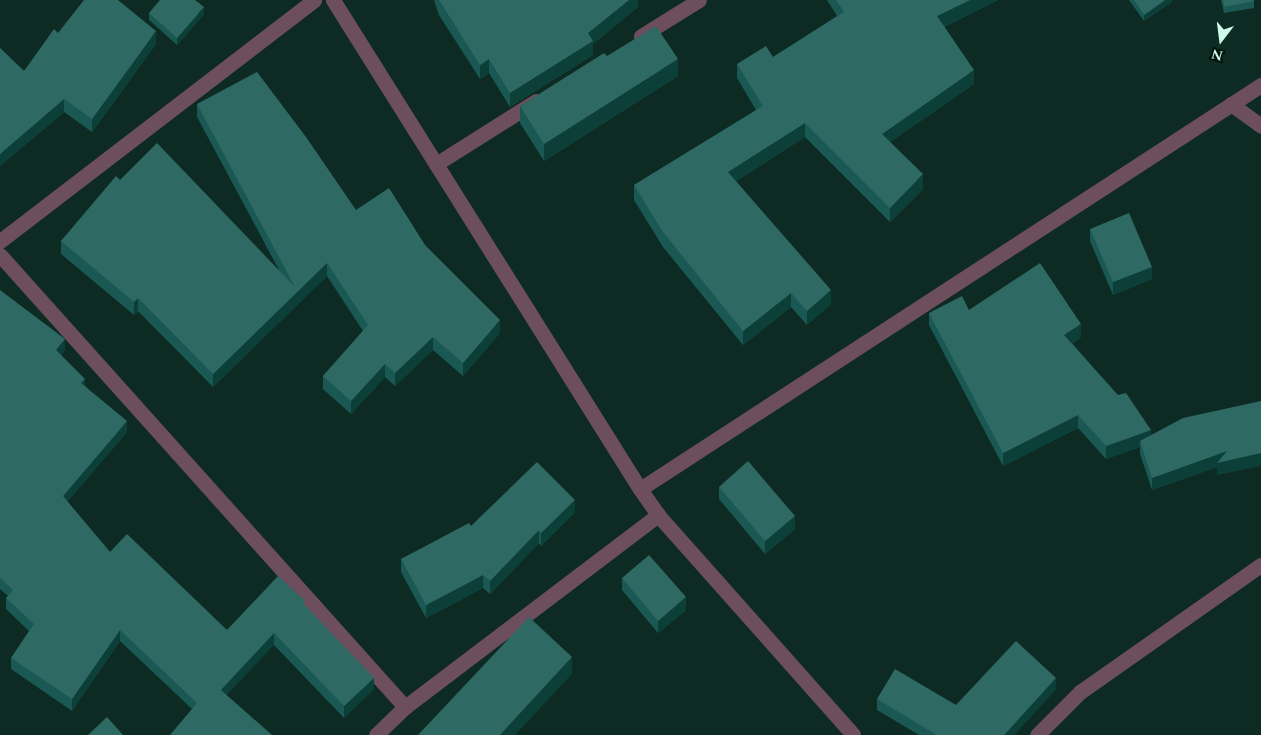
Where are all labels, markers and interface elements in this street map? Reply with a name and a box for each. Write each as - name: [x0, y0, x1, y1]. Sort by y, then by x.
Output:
- north arrow: [1196, 15, 1246, 65]
- text: N: [1209, 43, 1225, 67]

